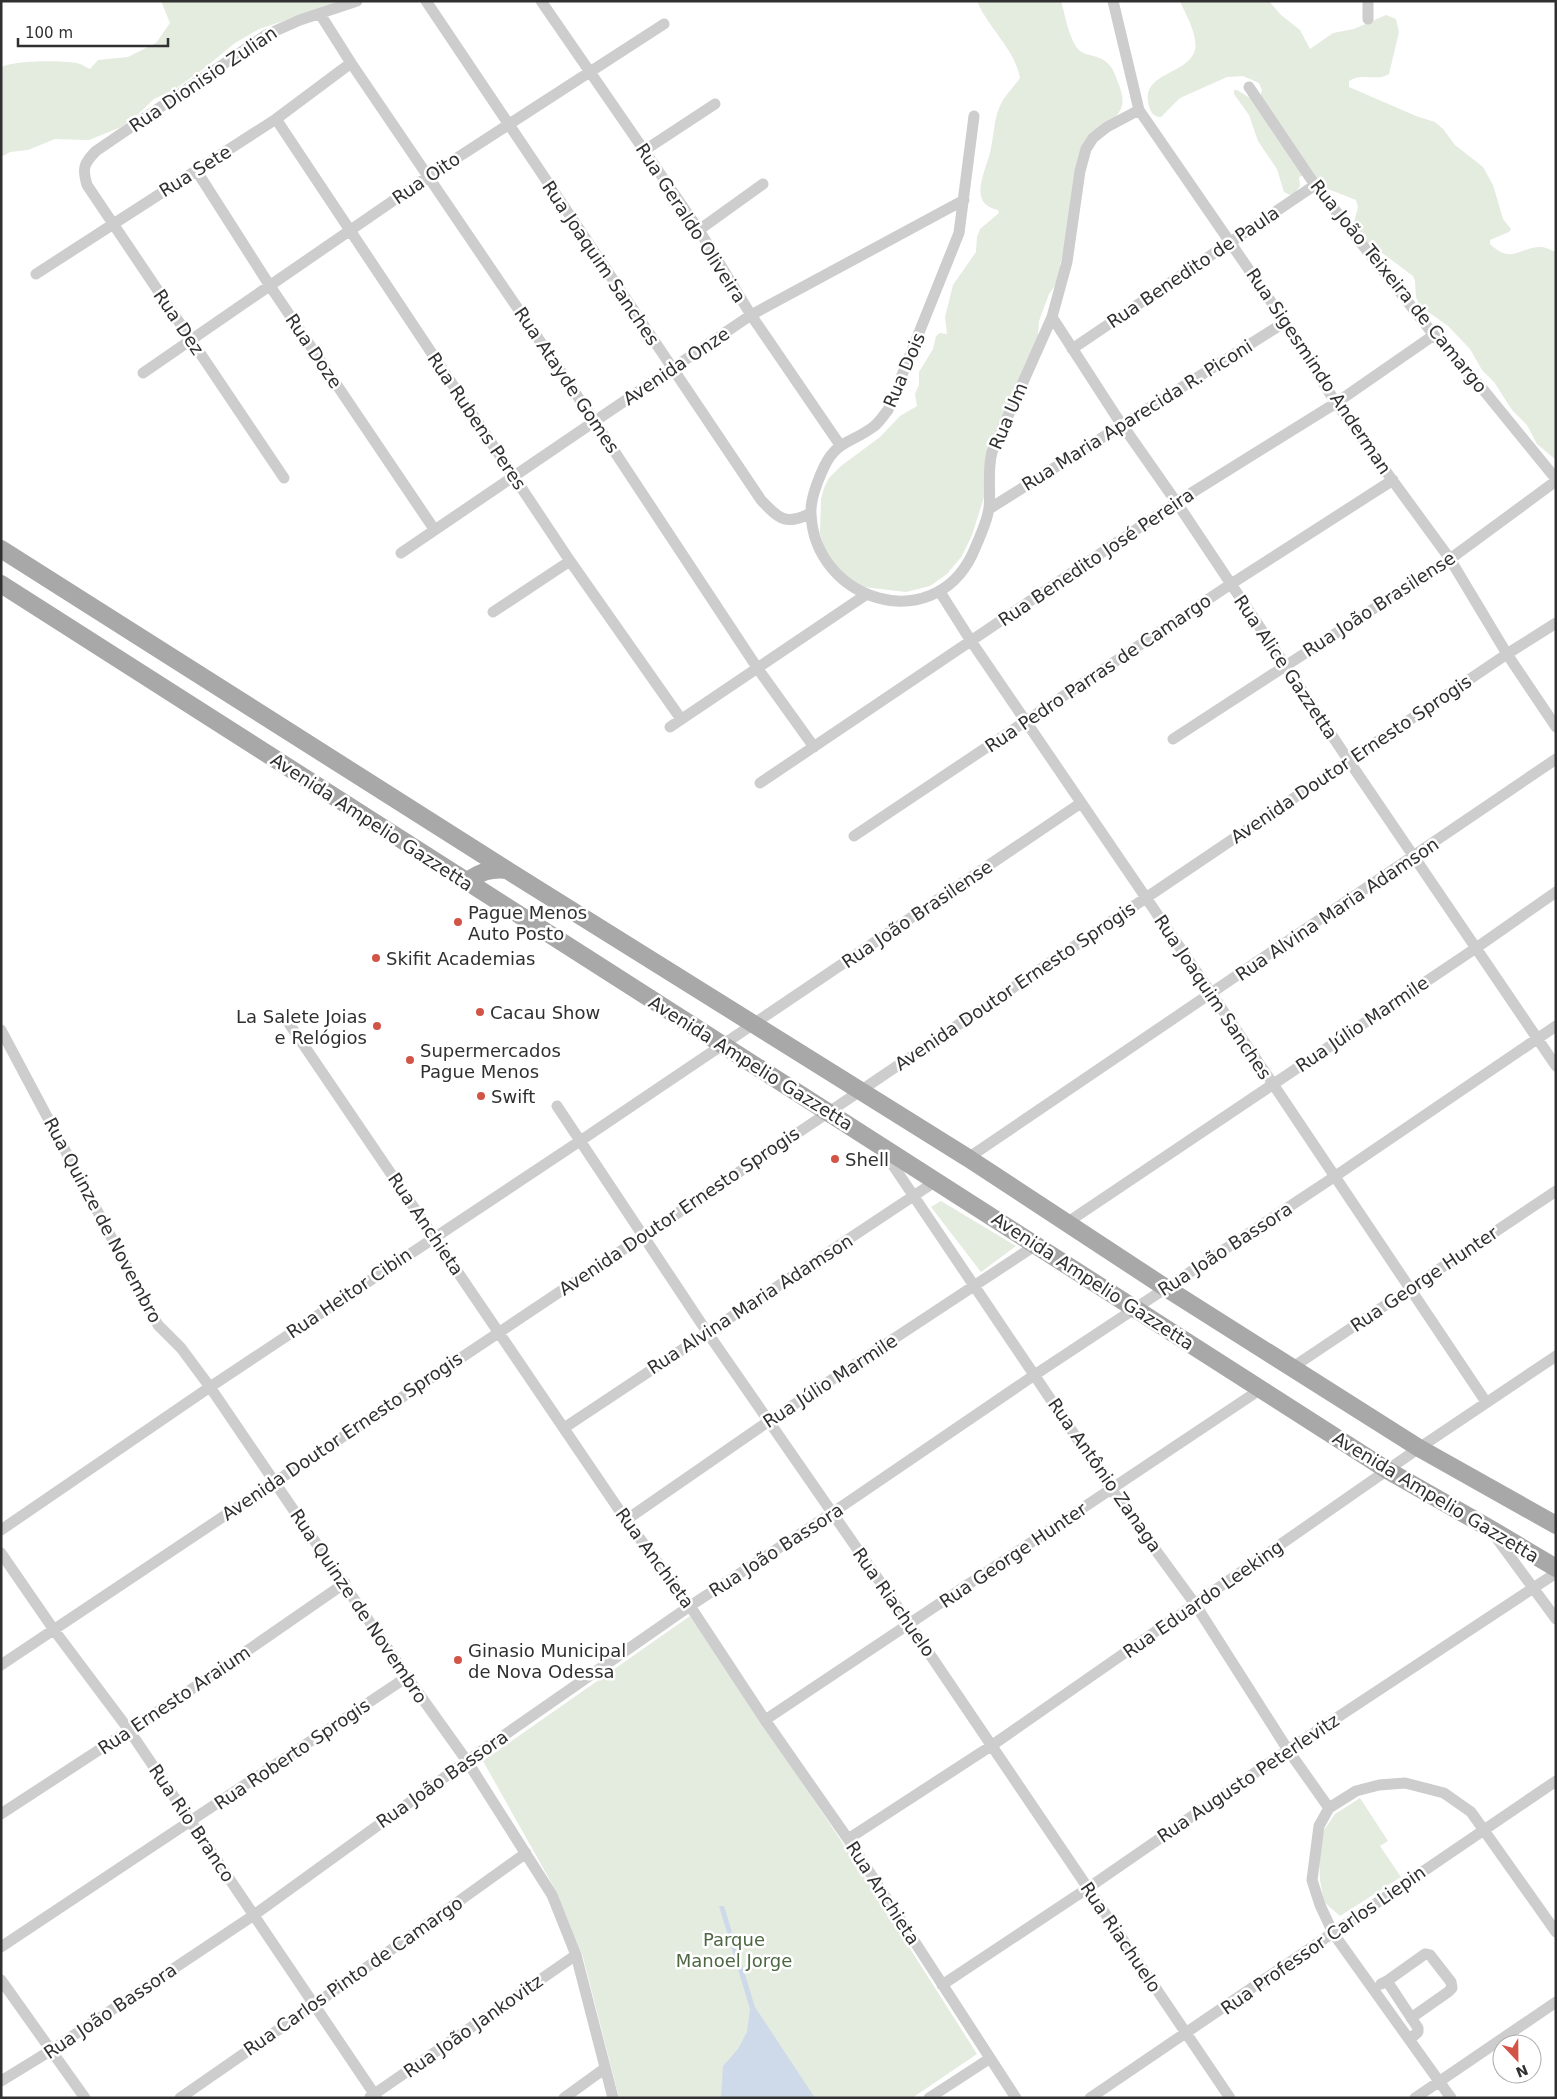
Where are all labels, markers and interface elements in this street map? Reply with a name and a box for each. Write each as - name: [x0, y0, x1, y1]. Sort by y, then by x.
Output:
- scale bar: [18, 15, 168, 47]
- street label: Rua Dionisio Zulian: [125, 22, 281, 136]
- text: 100 m: [25, 24, 73, 42]
- street label: Rua Geraldo Oliveira: [632, 139, 750, 307]
- street label: Rua Sete: [155, 141, 235, 201]
- street label: Rua Oito: [388, 148, 464, 208]
- street label: Rua João Teixeira de Camargo: [1306, 175, 1492, 397]
- street label: Rua Joaquim Sanches: [538, 177, 664, 349]
- street label: Rua Benedito de Paula: [1103, 202, 1283, 332]
- street label: Rua Sigesmindo Anderman: [1242, 264, 1396, 478]
- street label: Rua Dez: [150, 285, 208, 359]
- street label: Rua Atayde Gomes: [510, 303, 624, 457]
- street label: Rua Doze: [281, 310, 347, 392]
- street label: Avenida Onze: [619, 323, 733, 409]
- street label: Rua Dois: [879, 329, 929, 411]
- street label: Rua Maria Aparecida R. Piconi: [1018, 335, 1256, 495]
- street label: Rua Rubens Peres: [423, 349, 531, 493]
- street label: Rua Um: [985, 379, 1031, 453]
- street label: Rua Benedito José Pereira: [994, 484, 1198, 630]
- street label: Rua João Brasilense: [1299, 547, 1459, 661]
- street label: Rua Pedro Parras de Camargo: [981, 589, 1215, 757]
- street label: Rua Alice Gazzetta: [1230, 591, 1342, 743]
- street label: Avenida Doutor Ernesto Sprogis: [1227, 670, 1475, 848]
- street label: Avenida Ampelio Gazzetta: [267, 749, 477, 895]
- street label: Rua Alvina Maria Adamson: [1231, 833, 1443, 985]
- street label: Rua João Brasilense: [838, 856, 996, 972]
- street label: Avenida Doutor Ernesto Sprogis: [891, 897, 1139, 1075]
- place label: Pague Menos Auto Posto: [468, 902, 587, 944]
- street label: Rua Joaquim Sanches: [1150, 911, 1276, 1083]
- marker: Pague Menos Auto Posto: [452, 916, 464, 928]
- place label: Skifit Academias: [386, 948, 535, 969]
- marker: Skifit Academias: [370, 952, 382, 964]
- street label: Rua Júlio Marmile: [1292, 972, 1432, 1076]
- street label: Avenida Ampelio Gazzetta: [645, 991, 857, 1135]
- place label: Cacau Show: [490, 1002, 600, 1023]
- place label: La Salete Joias e Relógios: [236, 1006, 367, 1048]
- marker: Cacau Show: [474, 1006, 486, 1018]
- marker: La Salete Joias e Relógios: [371, 1020, 383, 1032]
- place label: Supermercados Pague Menos: [420, 1040, 561, 1082]
- marker: Supermercados Pague Menos: [404, 1054, 416, 1066]
- place label: Swift: [491, 1086, 535, 1107]
- marker: Swift: [475, 1090, 487, 1102]
- street label: Rua Quinze de Novembro: [40, 1114, 166, 1326]
- street label: Avenida Doutor Ernesto Sprogis: [555, 1122, 803, 1300]
- place label: Shell: [845, 1149, 889, 1170]
- marker: Shell: [829, 1153, 841, 1165]
- street label: Rua Anchieta: [384, 1169, 468, 1279]
- street label: Rua João Bassora: [1154, 1198, 1296, 1300]
- street label: Avenida Ampelio Gazzetta: [988, 1208, 1198, 1354]
- street label: Rua George Hunter: [1346, 1222, 1502, 1336]
- street label: Rua Alvina Maria Adamson: [643, 1230, 857, 1378]
- street label: Rua Heitor Cibin: [283, 1243, 415, 1343]
- street label: Rua Júlio Marmile: [759, 1330, 901, 1432]
- street label: Avenida Doutor Ernesto Sprogis: [218, 1347, 466, 1525]
- street label: Rua Antônio Zanaga: [1044, 1394, 1166, 1556]
- street label: Avenida Ampelio Gazzetta: [1329, 1427, 1543, 1567]
- street label: Rua George Hunter: [935, 1498, 1091, 1612]
- street label: Rua João Bassora: [705, 1499, 847, 1601]
- street label: Rua Anchieta: [612, 1504, 698, 1612]
- street label: Rua Quinze de Novembro: [286, 1505, 432, 1707]
- street label: Rua Eduardo Leeking: [1119, 1536, 1287, 1662]
- street label: Rua Riachuelo: [849, 1543, 939, 1661]
- place label: Ginasio Municipal de Nova Odessa: [468, 1640, 626, 1682]
- street label: Rua Ernesto Araium: [94, 1641, 254, 1759]
- marker: Ginasio Municipal de Nova Odessa: [452, 1654, 464, 1666]
- street label: Rua Roberto Sprogis: [210, 1694, 374, 1814]
- street label: Rua Augusto Peterlevitz: [1153, 1709, 1343, 1847]
- street label: Rua João Bassora: [372, 1726, 512, 1832]
- street label: Rua Rio Branco: [145, 1760, 239, 1886]
- street label: Rua Anchieta: [842, 1837, 924, 1949]
- street label: Rua Professor Carlos Liepin: [1217, 1861, 1429, 2019]
- street label: Rua Riachuelo: [1076, 1878, 1166, 1996]
- street label: Rua Carlos Pinto de Camargo: [239, 1892, 467, 2060]
- park label: Parque Manoel Jorge: [676, 1929, 792, 1971]
- street label: Rua João Bassora: [40, 1959, 180, 2063]
- street label: Rua João Jankovitz: [400, 1970, 546, 2082]
- north arrow: [1492, 2034, 1542, 2084]
- text: N: [1513, 2061, 1530, 2081]

